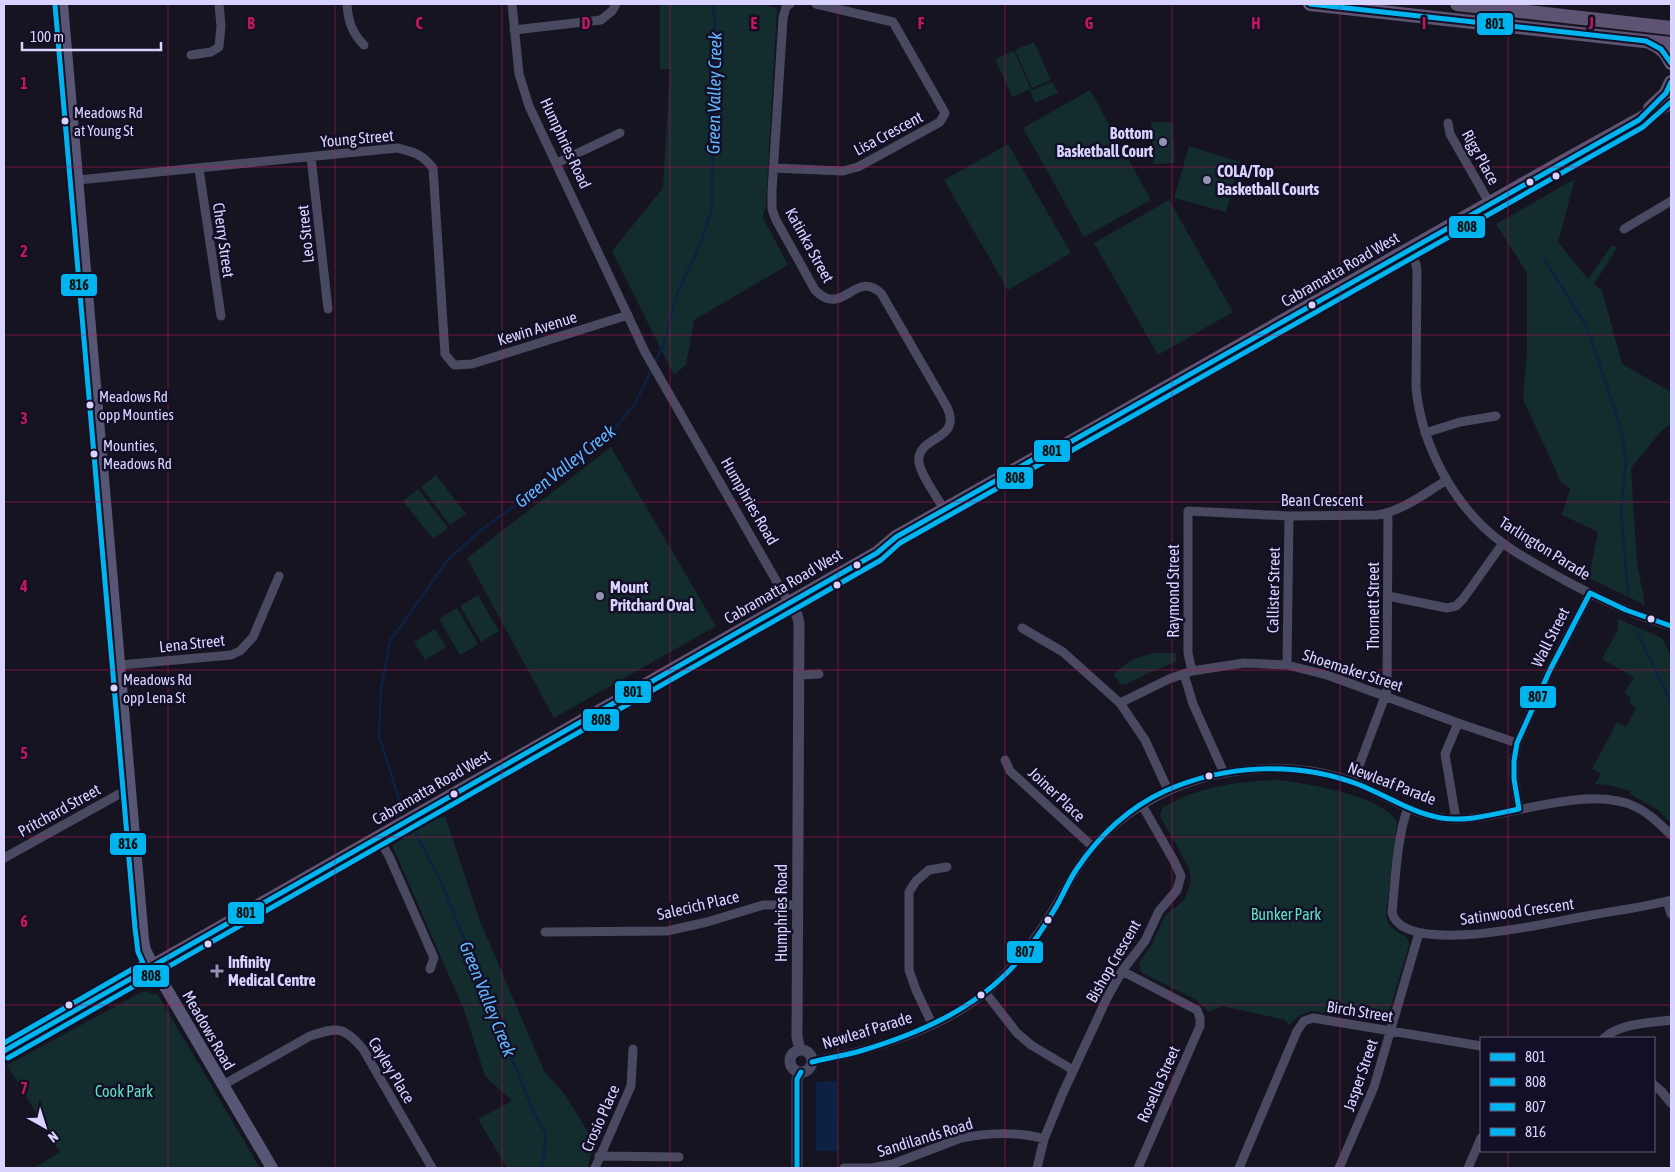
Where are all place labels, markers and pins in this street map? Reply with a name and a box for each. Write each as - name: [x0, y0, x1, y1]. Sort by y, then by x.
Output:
- place label: Meadows Rd at Young St: [74, 104, 143, 139]
- marker: Meadows Rd at Young St: [60, 116, 70, 126]
- place label: Bottom Basketball Court: [1056, 124, 1153, 160]
- marker: Bottom Basketball Court: [1157, 136, 1169, 148]
- place label: COLA/Top Basketball Courts: [1217, 162, 1320, 198]
- unlabelled marker: [1551, 171, 1561, 181]
- marker: COLA/Top Basketball Courts: [1201, 174, 1213, 186]
- unlabelled marker: [1525, 177, 1535, 187]
- unlabelled marker: [1307, 300, 1317, 310]
- place label: Meadows Rd opp Mounties: [99, 388, 174, 423]
- marker: Meadows Rd opp Mounties: [85, 400, 95, 410]
- place label: Mounties, Meadows Rd: [103, 437, 172, 472]
- marker: Mounties, Meadows Rd: [89, 449, 99, 459]
- unlabelled marker: [852, 560, 862, 570]
- place label: Mount Pritchard Oval: [610, 578, 695, 614]
- unlabelled marker: [832, 580, 842, 590]
- marker: Mount Pritchard Oval: [594, 590, 606, 602]
- unlabelled marker: [1646, 614, 1656, 624]
- place label: Meadows Rd opp Lena St: [123, 671, 192, 706]
- marker: Meadows Rd opp Lena St: [109, 683, 119, 693]
- unlabelled marker: [1204, 771, 1214, 781]
- unlabelled marker: [449, 789, 459, 799]
- unlabelled marker: [1043, 915, 1053, 925]
- unlabelled marker: [203, 939, 213, 949]
- place label: Infinity Medical Centre: [228, 953, 316, 989]
- marker: Infinity Medical Centre: [210, 964, 224, 978]
- unlabelled marker: [976, 990, 986, 1000]
- unlabelled marker: [64, 1000, 74, 1010]

